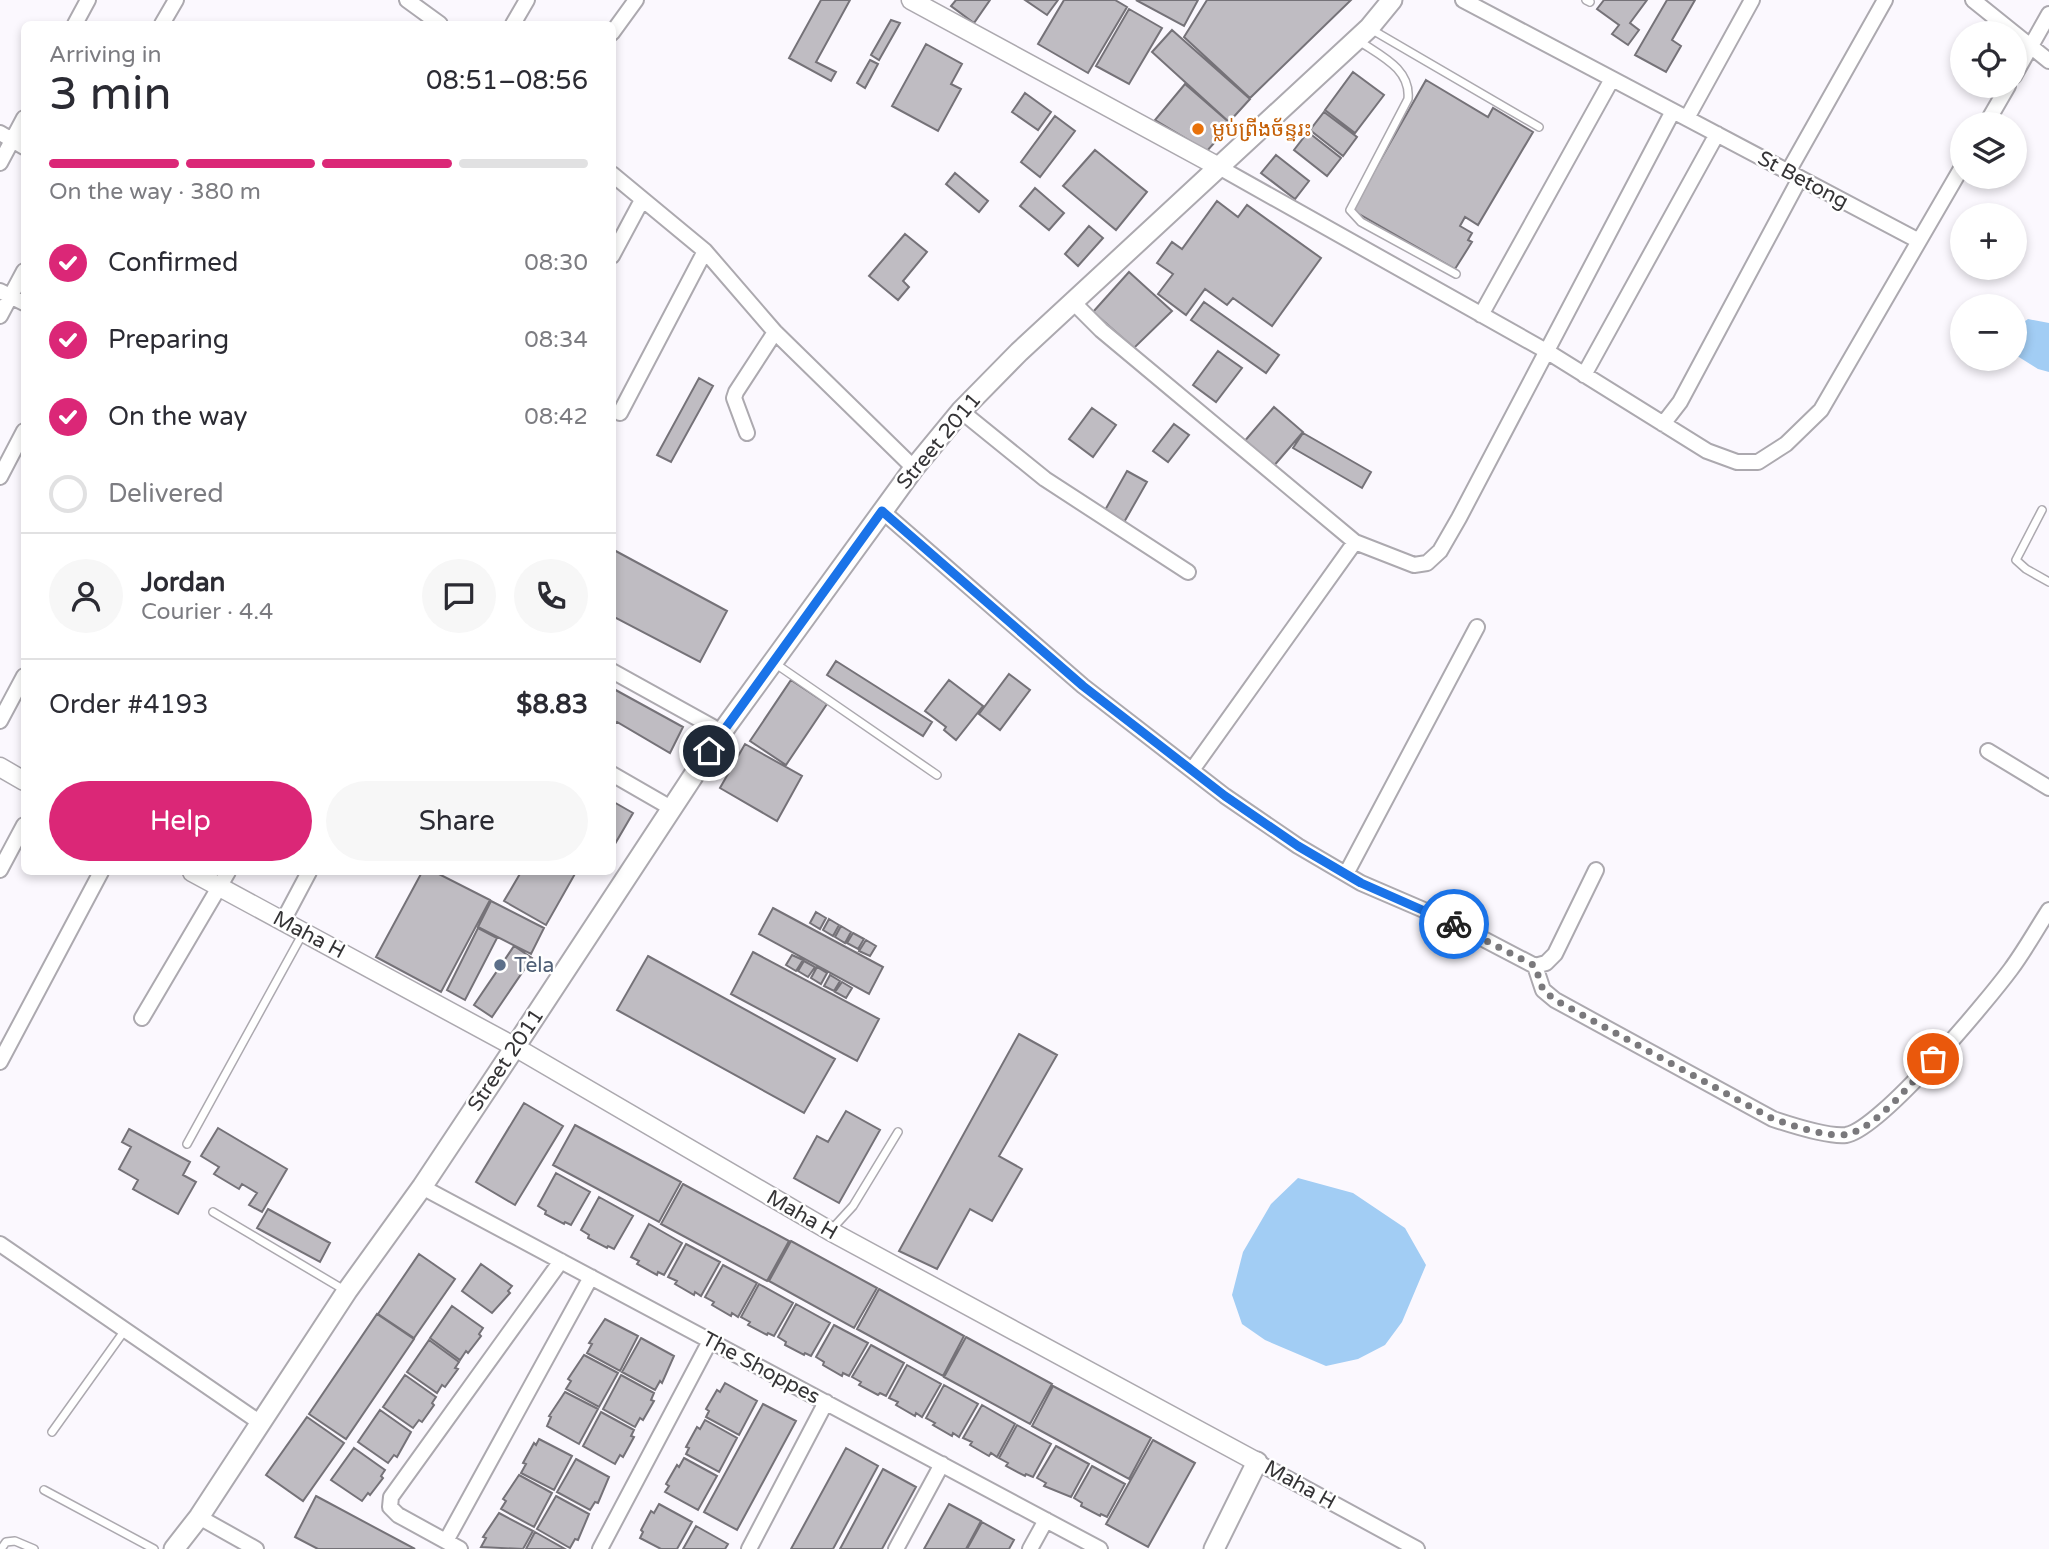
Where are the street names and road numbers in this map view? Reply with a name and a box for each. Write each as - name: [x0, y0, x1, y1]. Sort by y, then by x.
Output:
- street label: St Betong: [1753, 146, 1853, 214]
- street label: Street 2011: [891, 388, 987, 494]
- street label: Maha H: [269, 906, 349, 964]
- street label: Street 2011: [463, 1004, 549, 1116]
- street label: Maha H: [762, 1185, 842, 1245]
- street label: The Shoppes: [698, 1327, 824, 1409]
- street label: Maha H: [1260, 1455, 1340, 1515]

